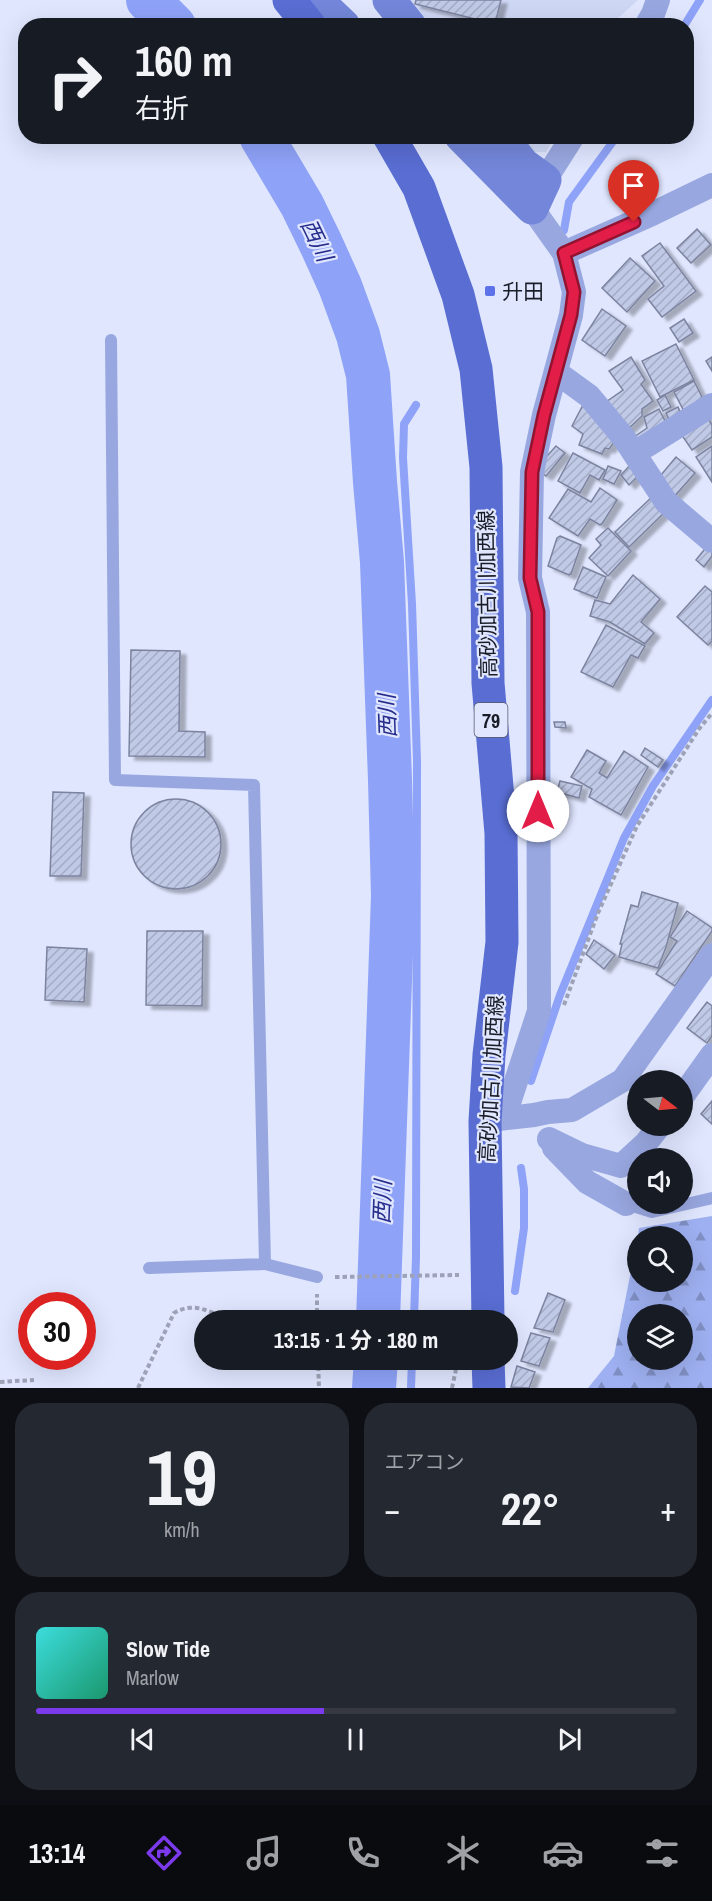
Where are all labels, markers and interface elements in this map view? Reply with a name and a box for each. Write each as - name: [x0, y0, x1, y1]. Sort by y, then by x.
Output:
- text: 160 m: [135, 33, 233, 89]
- icon: right: [36, 42, 114, 120]
- text: 右折: [135, 90, 189, 126]
- pin: [608, 160, 659, 222]
- icon: arrive: [617, 169, 650, 202]
- water label: 西川: [294, 214, 341, 268]
- place label: 升田: [502, 277, 544, 306]
- marker: 升田: [483, 284, 497, 298]
- street label: 高砂加古川加西線: [471, 510, 503, 678]
- water label: 西川: [371, 691, 403, 739]
- road number: 79: [474, 703, 508, 737]
- position arrow: [506, 779, 570, 843]
- street label: 高砂加古川加西線: [472, 994, 510, 1164]
- north arrow: [627, 1070, 693, 1136]
- map controls: [627, 1070, 693, 1370]
- button: sound: [627, 1148, 693, 1214]
- water label: 西川: [366, 1177, 398, 1225]
- button: search: [627, 1226, 693, 1292]
- speed limit sign: 30: [18, 1292, 96, 1370]
- button: layers: [627, 1304, 693, 1370]
- text: 13:15 · 1 分 · 180 m: [274, 1325, 438, 1355]
- text: 19: [146, 1424, 217, 1529]
- text: エアコン: [385, 1448, 465, 1475]
- text: 22°: [501, 1478, 560, 1539]
- text: −: [385, 1487, 400, 1531]
- text: +: [660, 1487, 676, 1531]
- text: km/h: [164, 1516, 200, 1543]
- text: Slow Tide: [126, 1634, 210, 1664]
- text: Marlow: [126, 1664, 179, 1691]
- icon: previous: [126, 1723, 159, 1756]
- icon: pause: [339, 1723, 372, 1756]
- icon: next: [553, 1723, 586, 1756]
- icon: directions: [143, 1832, 185, 1874]
- icon: music: [243, 1832, 285, 1874]
- icon: phone: [342, 1832, 384, 1874]
- icon: climate: [442, 1832, 484, 1874]
- icon: car: [542, 1832, 584, 1874]
- icon: filters: [641, 1832, 683, 1874]
- text: 13:14: [29, 1835, 85, 1871]

